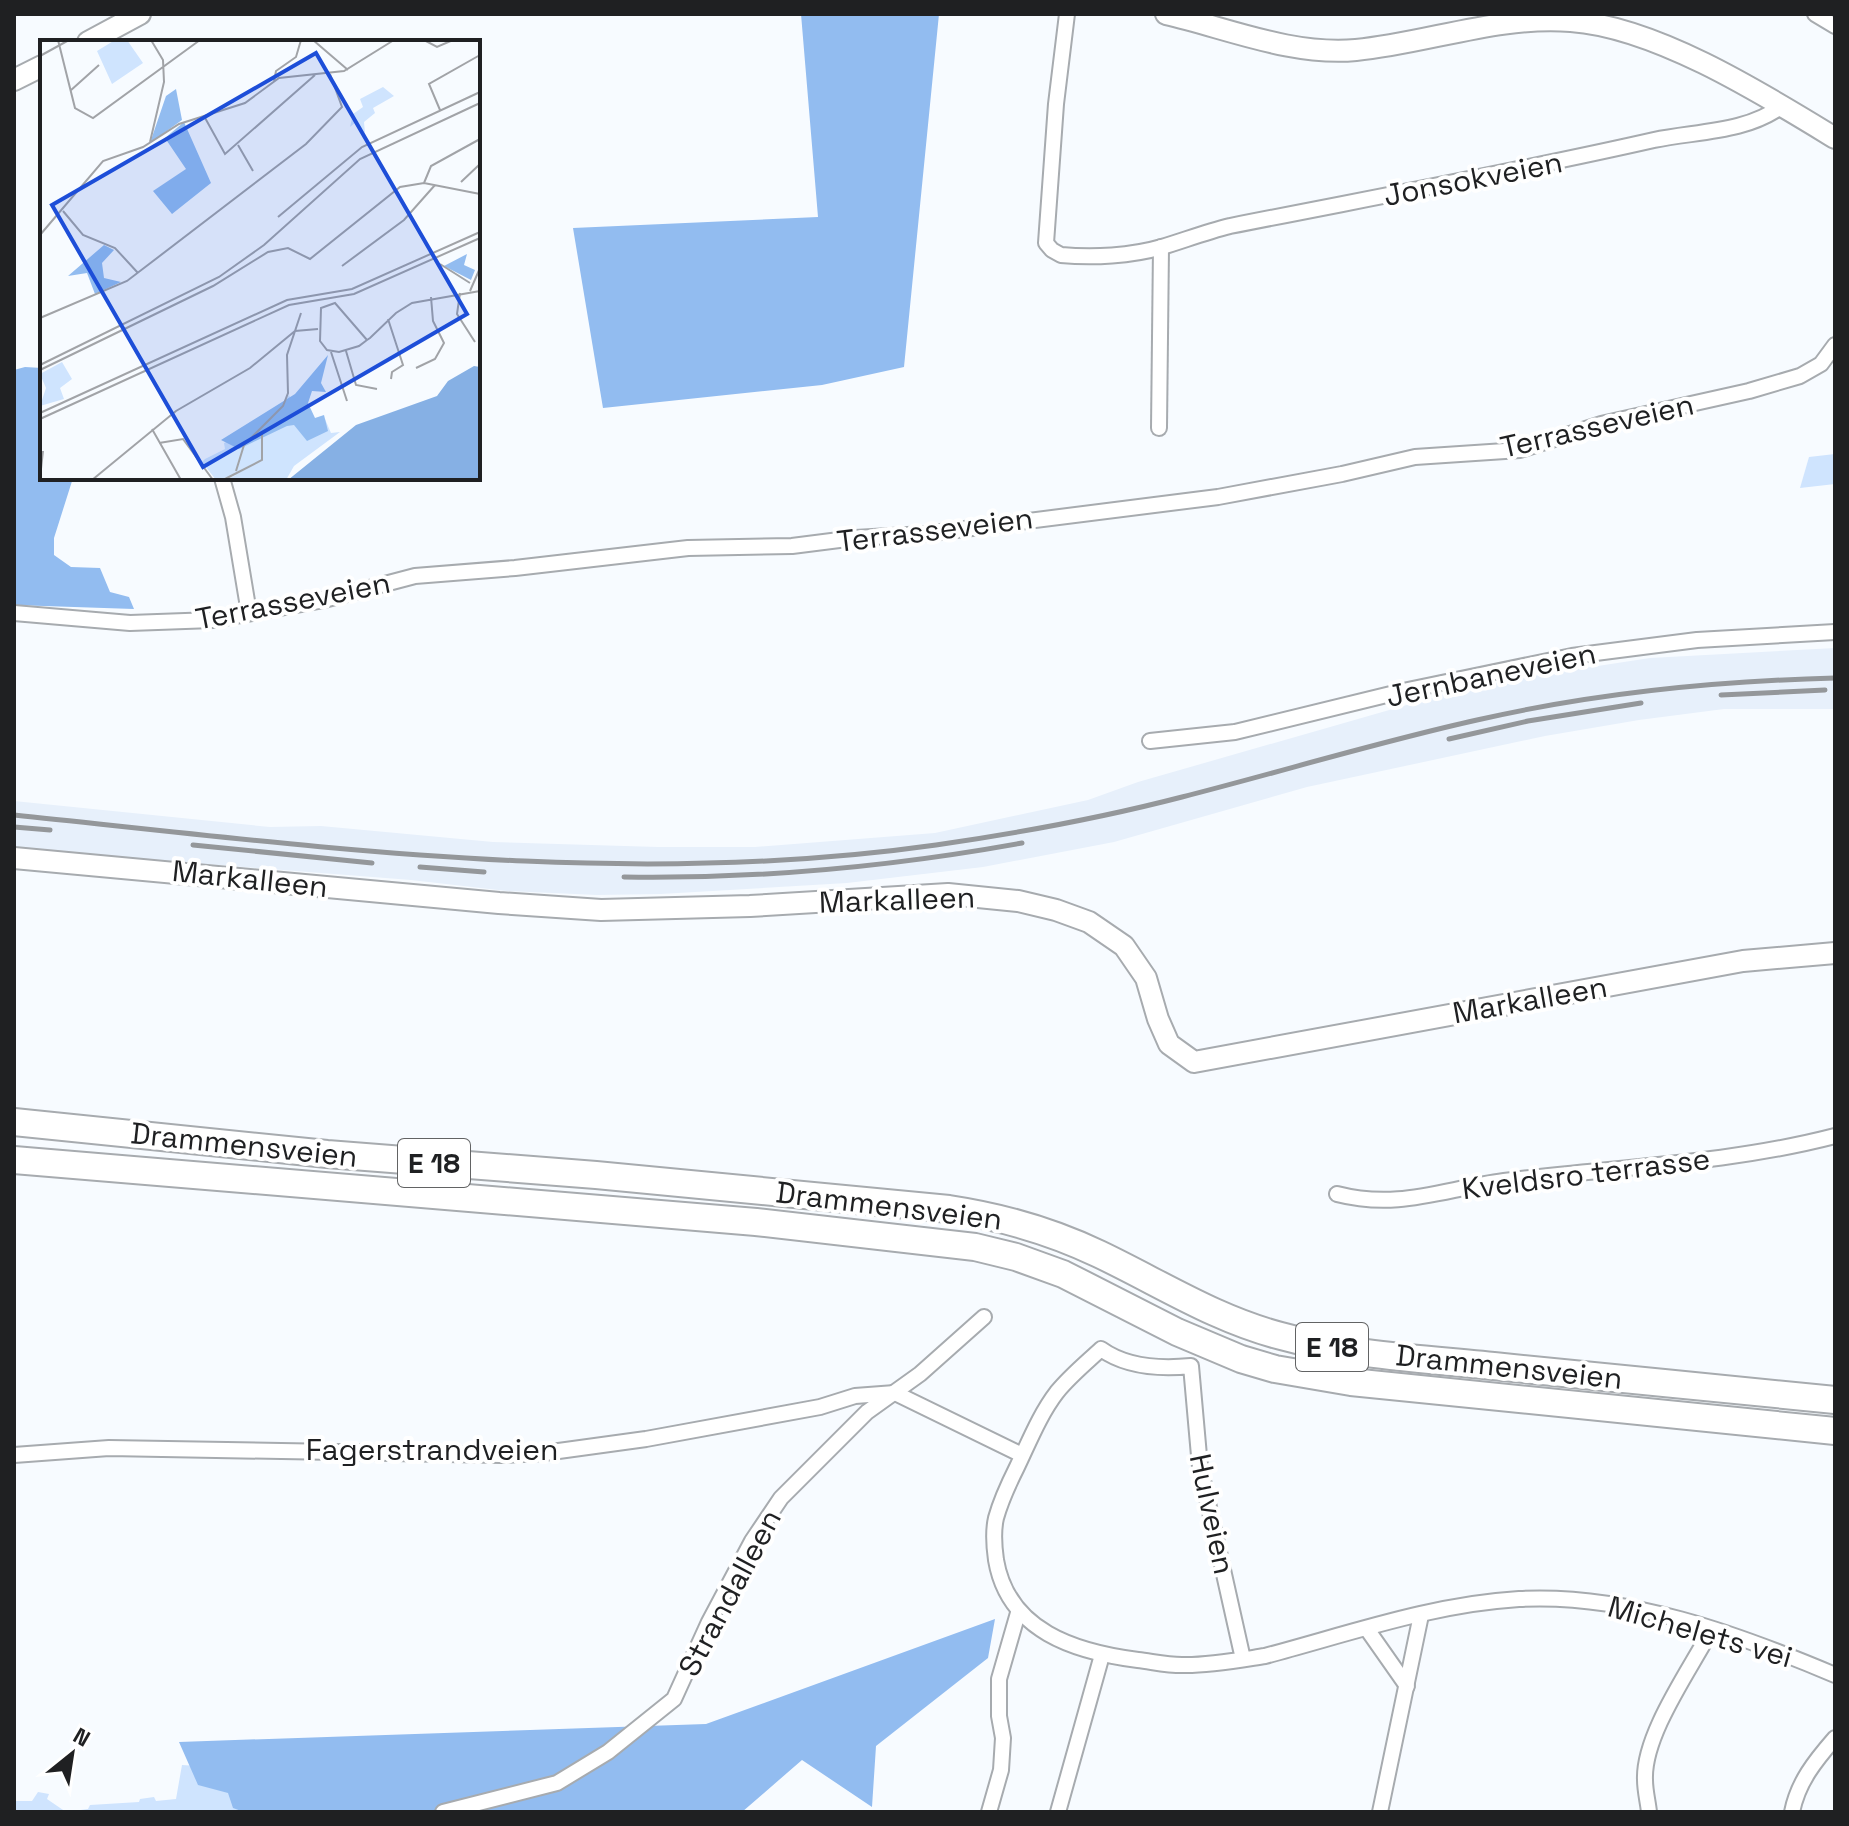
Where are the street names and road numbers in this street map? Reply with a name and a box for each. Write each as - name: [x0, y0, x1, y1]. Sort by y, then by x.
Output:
- street label: Jonsokveien: [1380, 142, 1566, 215]
- street label: Terrasseveien: [1496, 384, 1697, 467]
- street label: Terrasseveien: [835, 498, 1035, 561]
- street label: Terrasseveien: [192, 563, 393, 638]
- street label: Jernbaneveien: [1382, 633, 1599, 716]
- street label: Markalleen: [170, 851, 330, 906]
- street label: Markalleen: [818, 877, 976, 922]
- street label: Markalleen: [1450, 967, 1610, 1032]
- street label: Drammensveien: [129, 1113, 359, 1176]
- road number: E 18: [398, 1139, 470, 1187]
- street label: Kveldsro terrasse: [1460, 1139, 1712, 1208]
- street label: Drammensveien: [774, 1172, 1004, 1239]
- road number: E 18: [1296, 1323, 1368, 1371]
- street label: Drammensveien: [1394, 1335, 1624, 1398]
- street label: Fagerstrandveien: [306, 1430, 558, 1469]
- street label: Hulveien: [1181, 1450, 1244, 1578]
- street label: Strandalleen: [669, 1502, 790, 1683]
- street label: Michelets vei: [1603, 1587, 1797, 1676]

